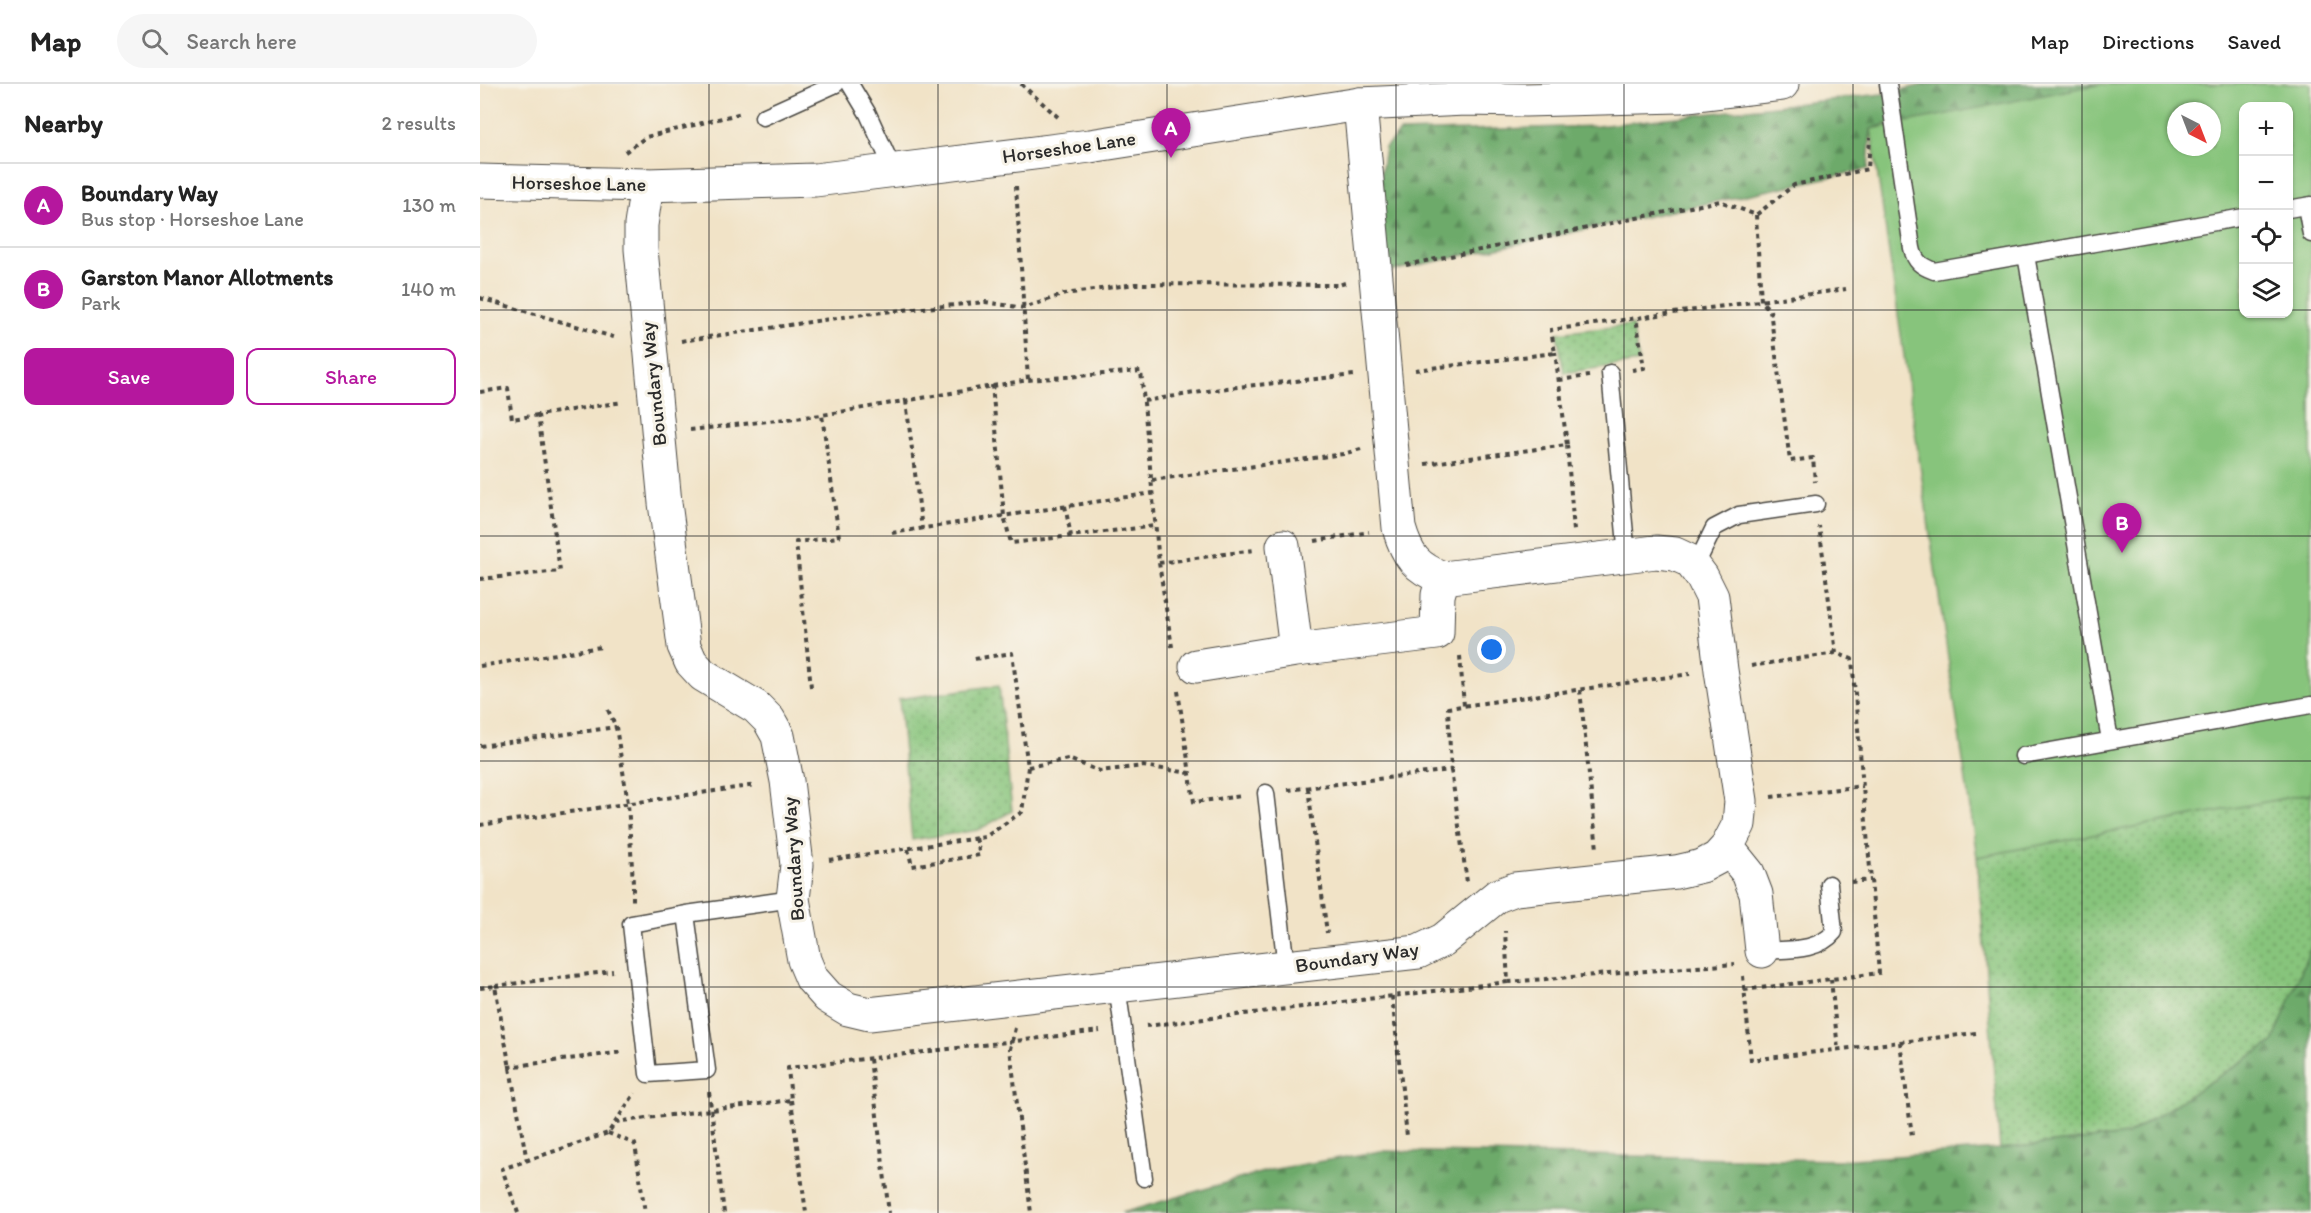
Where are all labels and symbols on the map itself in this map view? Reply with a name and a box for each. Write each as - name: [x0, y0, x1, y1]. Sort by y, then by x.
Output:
- north arrow: [2167, 102, 2221, 156]
- pin: A: [1152, 109, 1190, 158]
- street label: Horseshoe Lane: [1001, 126, 1137, 168]
- street label: Horseshoe Lane: [511, 170, 647, 196]
- street label: Boundary Way: [634, 320, 671, 447]
- pin: B: [2102, 504, 2142, 553]
- your location: [1477, 635, 1506, 664]
- street label: Boundary Way: [777, 795, 809, 922]
- street label: Boundary Way: [1294, 936, 1421, 978]

